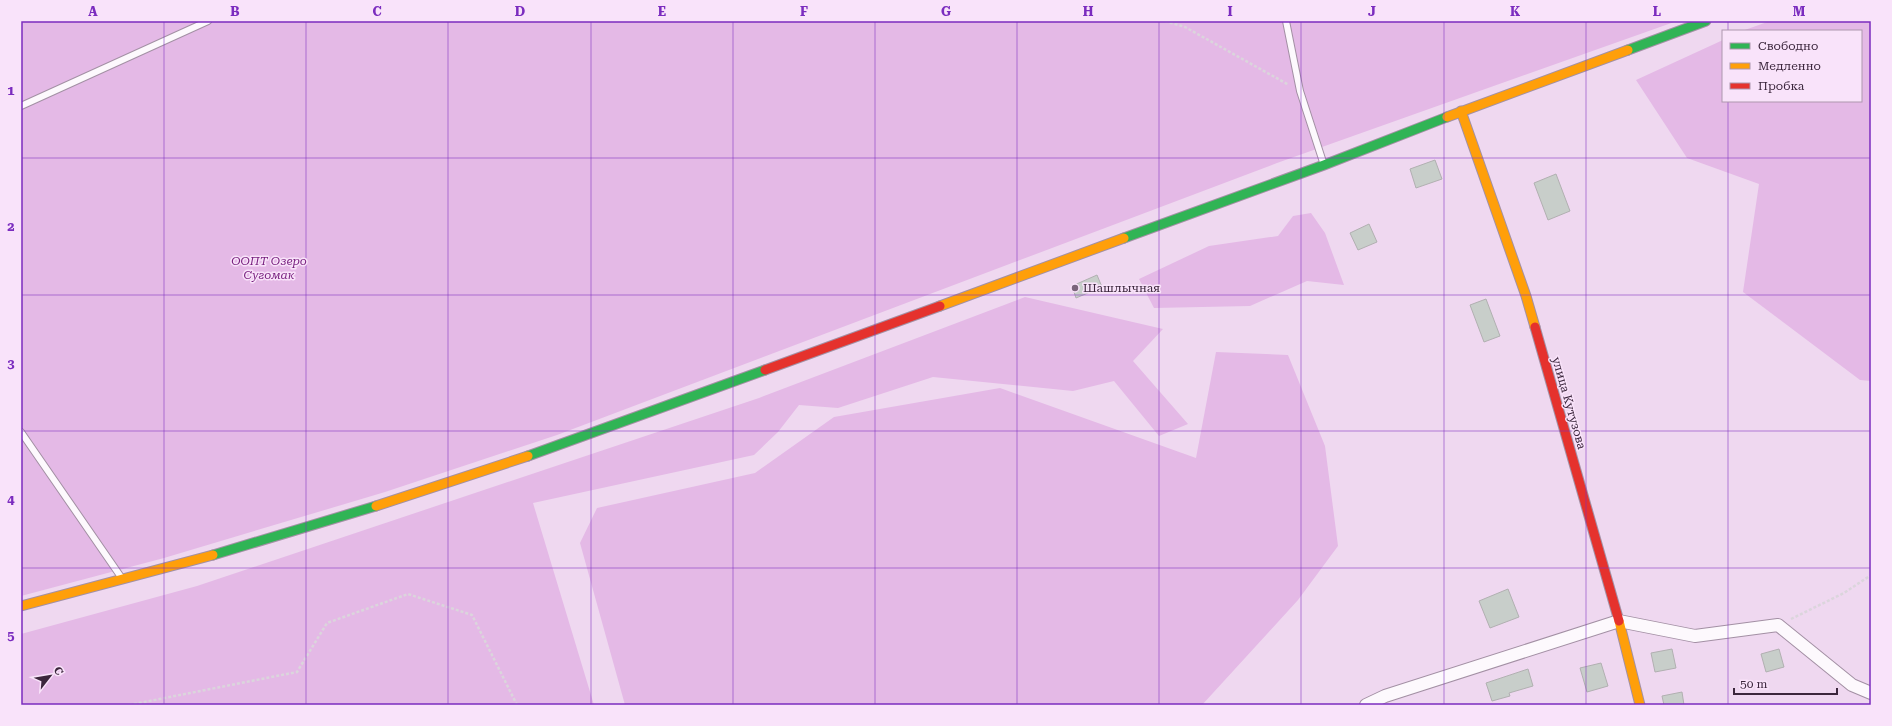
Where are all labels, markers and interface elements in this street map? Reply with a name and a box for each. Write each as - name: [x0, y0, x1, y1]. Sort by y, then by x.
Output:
- text: A: [88, 4, 98, 19]
- text: B: [230, 4, 240, 19]
- text: C: [372, 4, 382, 19]
- text: D: [515, 4, 525, 19]
- text: E: [658, 4, 666, 19]
- text: F: [800, 4, 808, 19]
- text: G: [941, 4, 951, 19]
- text: H: [1083, 4, 1094, 19]
- text: I: [1227, 4, 1233, 19]
- text: J: [1368, 4, 1376, 19]
- text: K: [1510, 4, 1521, 19]
- text: L: [1653, 4, 1661, 19]
- text: M: [1793, 4, 1806, 19]
- legend: [1722, 30, 1862, 102]
- text: Свободно: [1758, 39, 1818, 53]
- text: Медленно: [1758, 59, 1821, 73]
- text: Пробка: [1758, 79, 1805, 93]
- text: 1: [7, 83, 15, 98]
- text: 2: [7, 219, 15, 234]
- park label: ООПТ Озеро Сугомак: [231, 254, 307, 282]
- place label: Шашлычная: [1083, 281, 1160, 295]
- marker: Шашлычная: [1070, 283, 1080, 293]
- street label: улица Кутузова: [1549, 355, 1589, 451]
- text: 3: [7, 356, 15, 371]
- text: 4: [7, 492, 15, 507]
- text: 5: [7, 628, 15, 643]
- north arrow: [30, 656, 70, 696]
- text: С: [51, 664, 66, 678]
- scale bar: [1734, 670, 1837, 696]
- text: 50 m: [1740, 677, 1767, 691]

